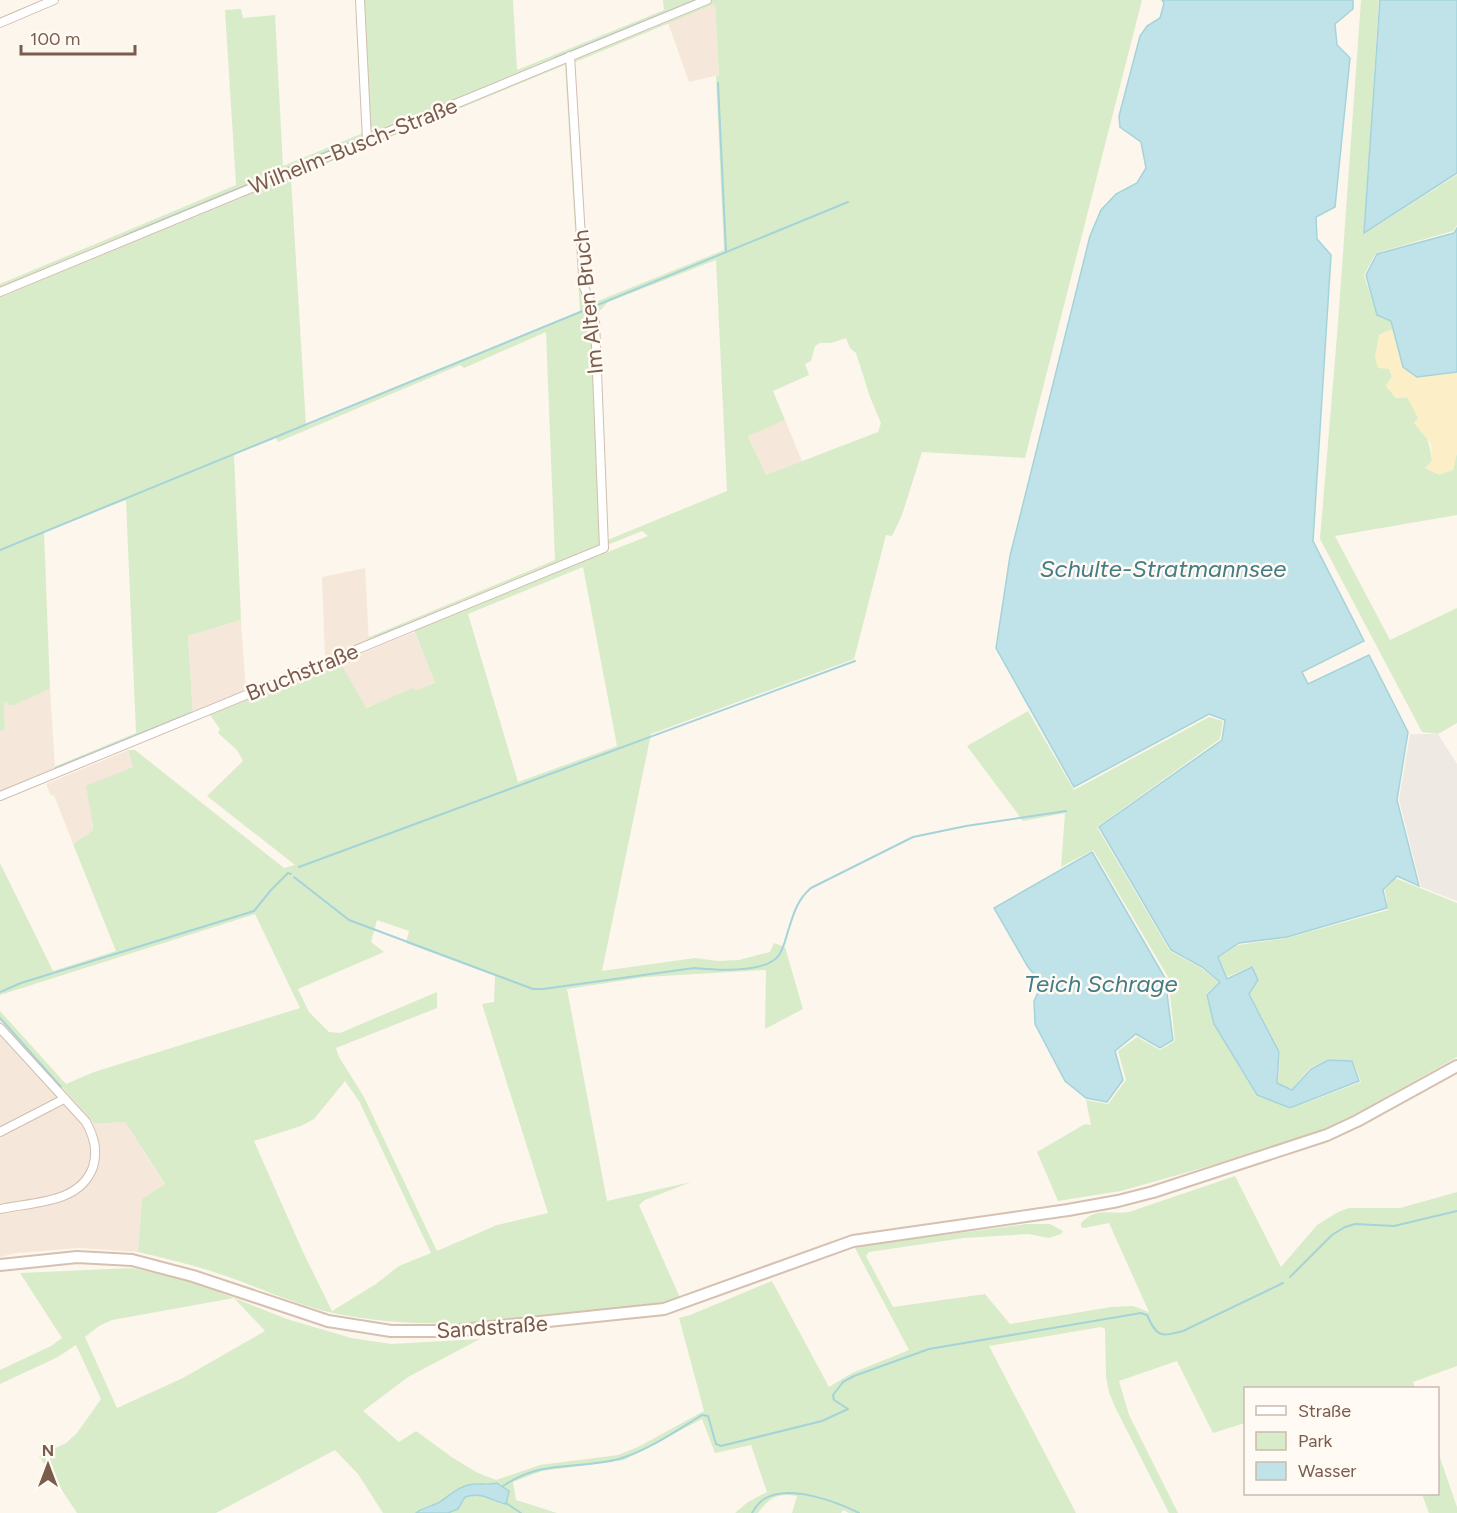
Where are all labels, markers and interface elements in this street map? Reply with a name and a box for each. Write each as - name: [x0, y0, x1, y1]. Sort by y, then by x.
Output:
- scale bar: [21, 18, 135, 56]
- text: 100 m: [30, 28, 80, 50]
- street label: Wilhelm-Busch-Straße: [245, 92, 461, 200]
- street label: Im Alten Bruch: [567, 228, 609, 376]
- water label: Schulte-Stratmannsee: [1040, 554, 1286, 583]
- street label: Bruchstraße: [242, 637, 362, 707]
- water label: Teich Schrage: [1024, 969, 1178, 998]
- street label: Sandstraße: [435, 1310, 549, 1344]
- legend: [1244, 1387, 1439, 1495]
- text: Straße: [1298, 1400, 1351, 1422]
- text: Park: [1298, 1430, 1333, 1452]
- north arrow: [18, 1435, 78, 1495]
- text: N: [42, 1441, 54, 1460]
- text: Wasser: [1298, 1460, 1356, 1482]

